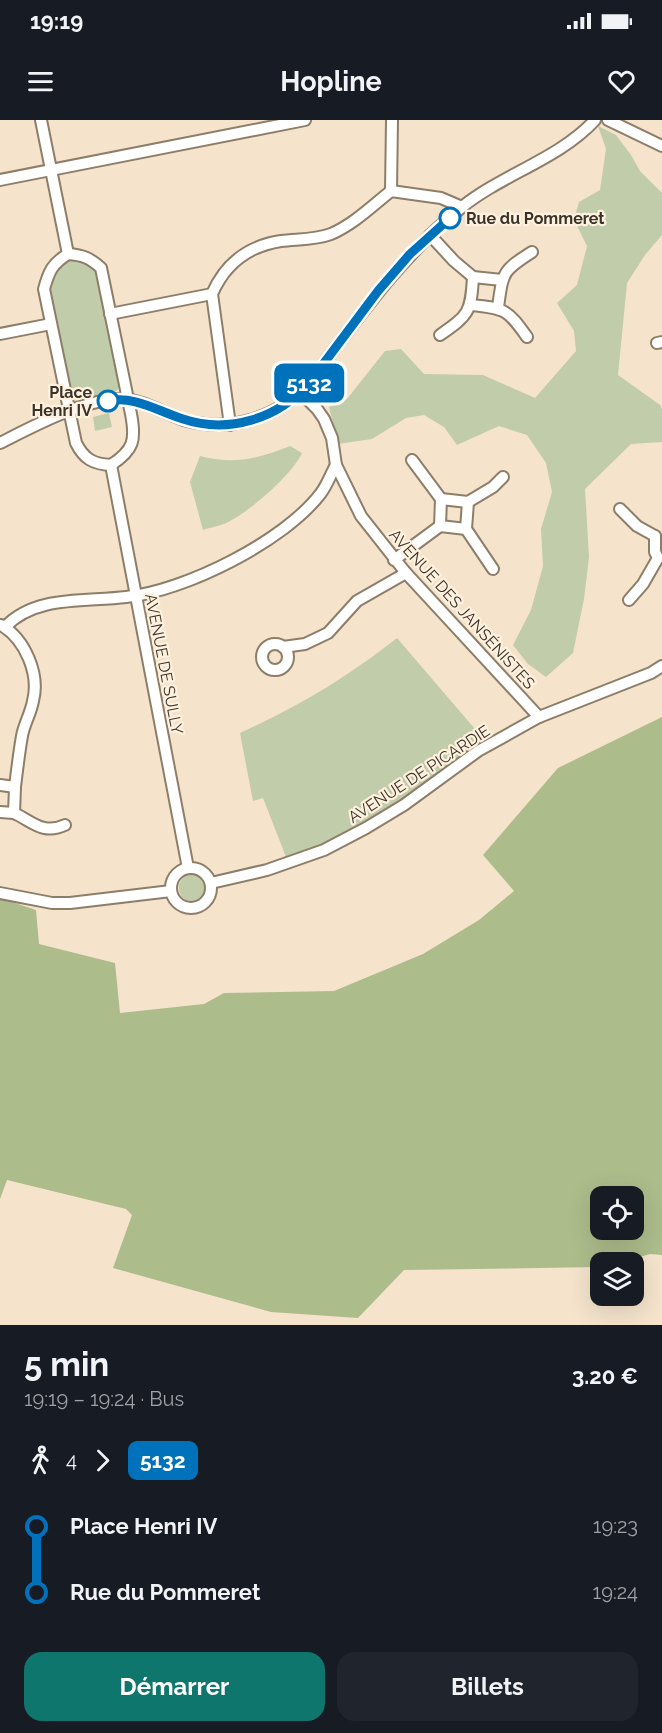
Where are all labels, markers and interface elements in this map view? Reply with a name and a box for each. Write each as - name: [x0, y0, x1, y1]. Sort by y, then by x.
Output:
- text: 19:19: [30, 8, 83, 34]
- icon: menu: [24, 65, 57, 98]
- icon: heart: [605, 65, 638, 98]
- text: Hopline: [280, 66, 382, 97]
- marker: Rue du Pommeret: [439, 207, 461, 229]
- place label: Rue du Pommeret: [466, 209, 604, 228]
- line badge: 5132: [267, 364, 351, 402]
- text: 5132: [286, 371, 332, 396]
- place label: Place Henri IV: [31, 383, 92, 420]
- marker: Place Henri IV: [97, 390, 119, 412]
- street label: AVENUE DES JANSÉNISTES: [385, 525, 540, 693]
- street label: AVENUE DE SULLY: [141, 592, 187, 737]
- street label: AVENUE DE PICARDIE: [345, 721, 494, 827]
- map controls: [590, 1186, 644, 1306]
- button: locate: [590, 1186, 644, 1240]
- button: layers: [590, 1252, 644, 1306]
- text: 5 min: [24, 1345, 109, 1384]
- text: 3.20 €: [572, 1363, 638, 1389]
- text: 19:19 – 19:24 · Bus: [24, 1387, 184, 1411]
- icon: walk: [24, 1444, 57, 1477]
- icon: forward: [86, 1444, 119, 1477]
- text: 4: [66, 1448, 77, 1472]
- text: 5132: [140, 1448, 186, 1473]
- text: Place Henri IV: [70, 1513, 217, 1539]
- text: 19:23: [593, 1514, 638, 1538]
- text: Rue du Pommeret: [70, 1579, 260, 1605]
- text: 19:24: [593, 1580, 638, 1604]
- button: Démarrer: [24, 1652, 325, 1721]
- button: Billets: [337, 1652, 638, 1721]

